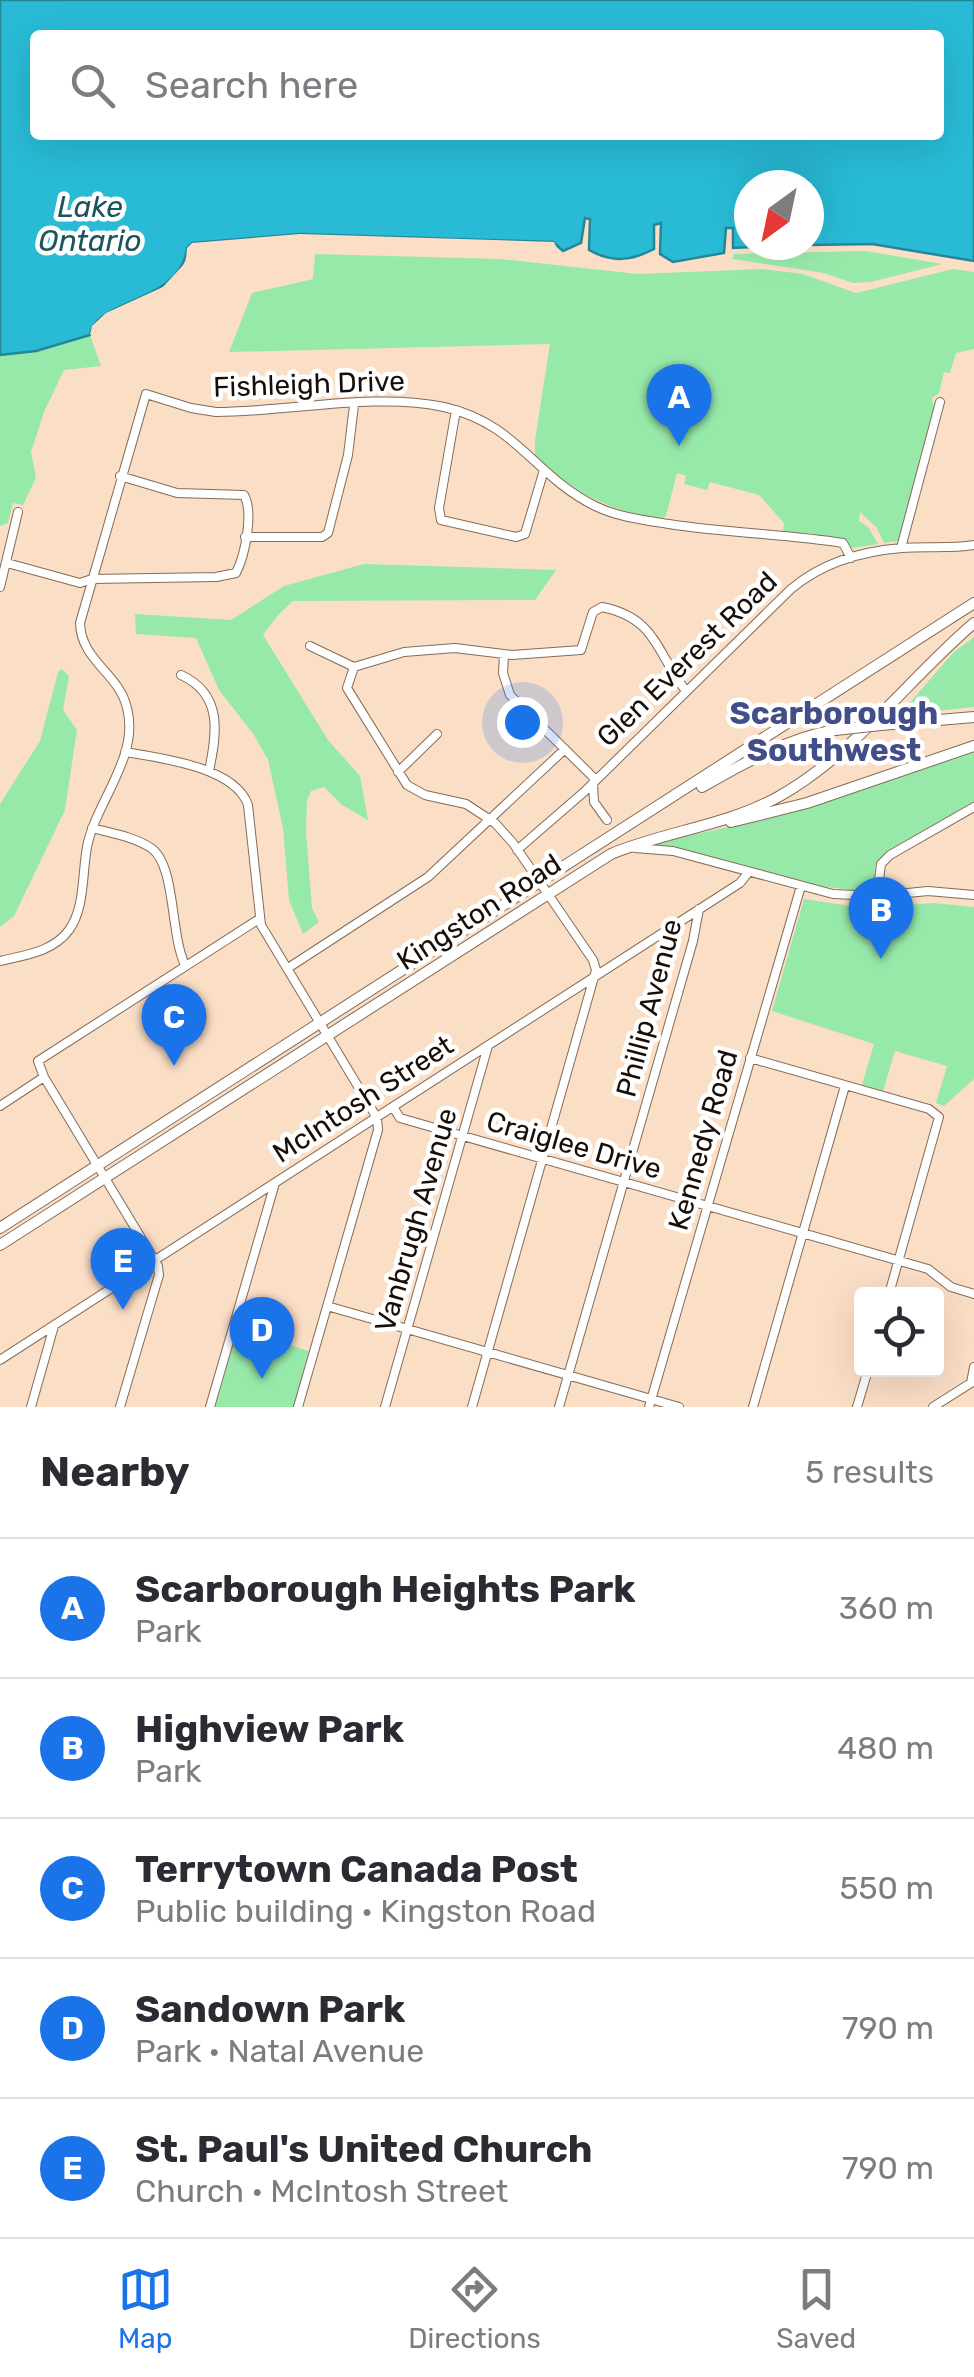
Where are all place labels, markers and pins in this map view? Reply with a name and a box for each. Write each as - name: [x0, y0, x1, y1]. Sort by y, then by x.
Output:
- pin: A: [646, 364, 712, 446]
- pin: B: [848, 876, 914, 959]
- pin: C: [142, 984, 206, 1066]
- pin: E: [90, 1228, 156, 1310]
- pin: D: [230, 1296, 294, 1379]

